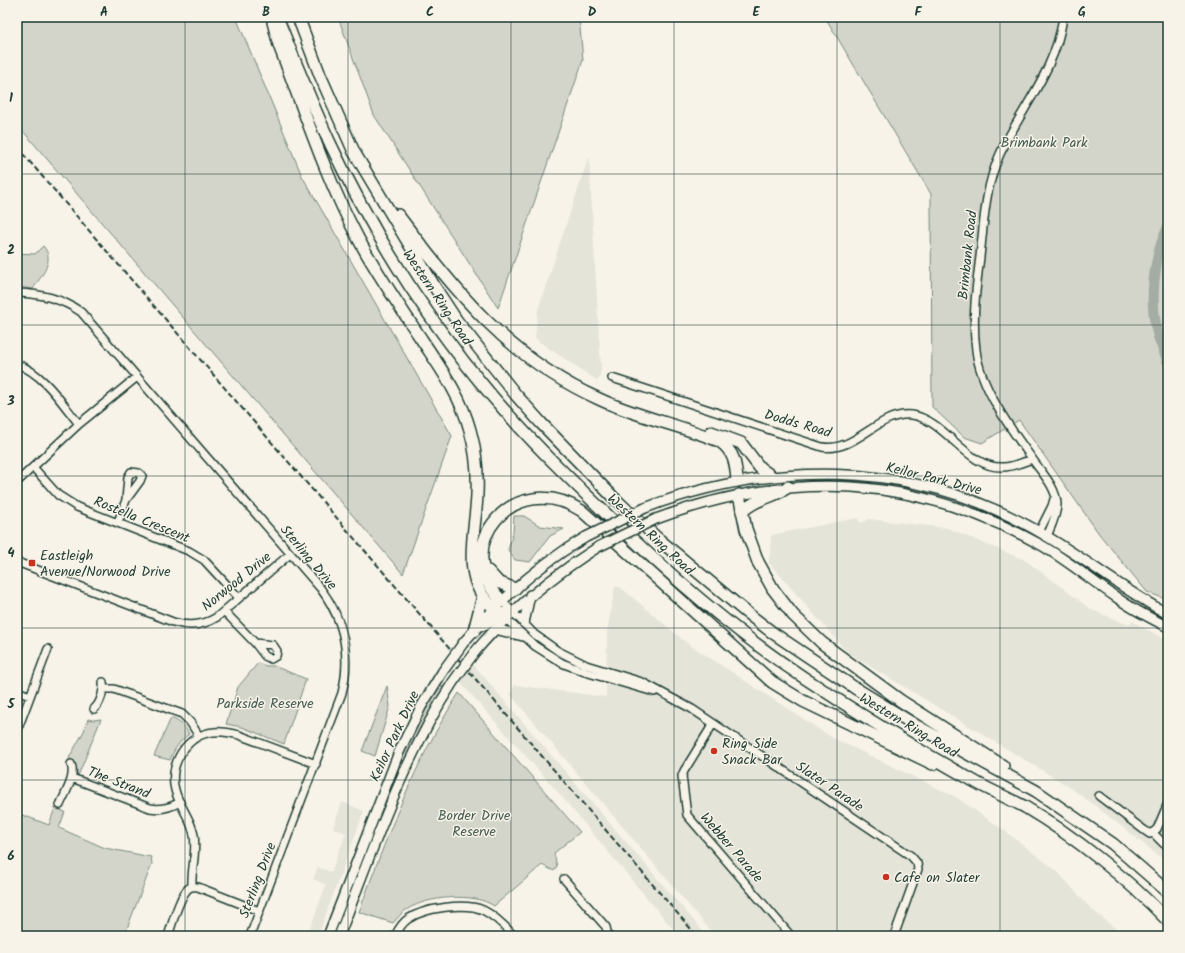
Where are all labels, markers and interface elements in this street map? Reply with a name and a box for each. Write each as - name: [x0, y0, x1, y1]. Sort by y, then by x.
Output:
- text: A: [100, 2, 108, 23]
- text: B: [262, 2, 270, 23]
- text: C: [426, 2, 434, 23]
- text: D: [588, 2, 597, 23]
- text: E: [752, 2, 760, 23]
- text: F: [914, 2, 922, 23]
- text: G: [1078, 2, 1086, 23]
- text: 1: [9, 88, 13, 109]
- park label: Brimbank Park: [1001, 132, 1088, 154]
- street label: Brimbank Road: [952, 208, 984, 301]
- text: 2: [7, 240, 15, 261]
- street label: Western Ring Road: [397, 245, 478, 351]
- text: 3: [6, 391, 15, 412]
- street label: Dodds Road: [762, 404, 835, 444]
- street label: Keilor Park Drive: [883, 456, 985, 502]
- street label: Western Ring Road: [602, 489, 699, 582]
- street label: Rostella Crescent: [90, 491, 194, 549]
- street label: Sterling Drive: [274, 520, 343, 596]
- text: 4: [7, 543, 15, 564]
- place label: Eastleigh Avenue/Norwood Drive: [40, 545, 171, 583]
- street label: Norwood Drive: [197, 546, 277, 617]
- marker: Eastleigh Avenue/Norwood Drive: [27, 558, 37, 568]
- street label: Keilor Park Drive: [364, 687, 426, 786]
- street label: Western Ring Road: [855, 688, 963, 765]
- park label: Parkside Reserve: [216, 693, 314, 715]
- text: 5: [7, 694, 16, 715]
- place label: Ring Side Snack Bar: [722, 733, 783, 771]
- marker: Ring Side Snack Bar: [709, 746, 719, 756]
- street label: Slater Parade: [791, 756, 869, 818]
- street label: The Strand: [84, 761, 154, 805]
- park label: Border Drive Reserve: [438, 805, 511, 843]
- street label: Webber Parade: [694, 808, 769, 888]
- street label: Sterling Drive: [233, 839, 283, 921]
- text: 6: [7, 846, 15, 867]
- place label: Cafe on Slater: [894, 867, 981, 889]
- marker: Cafe on Slater: [881, 872, 891, 882]

